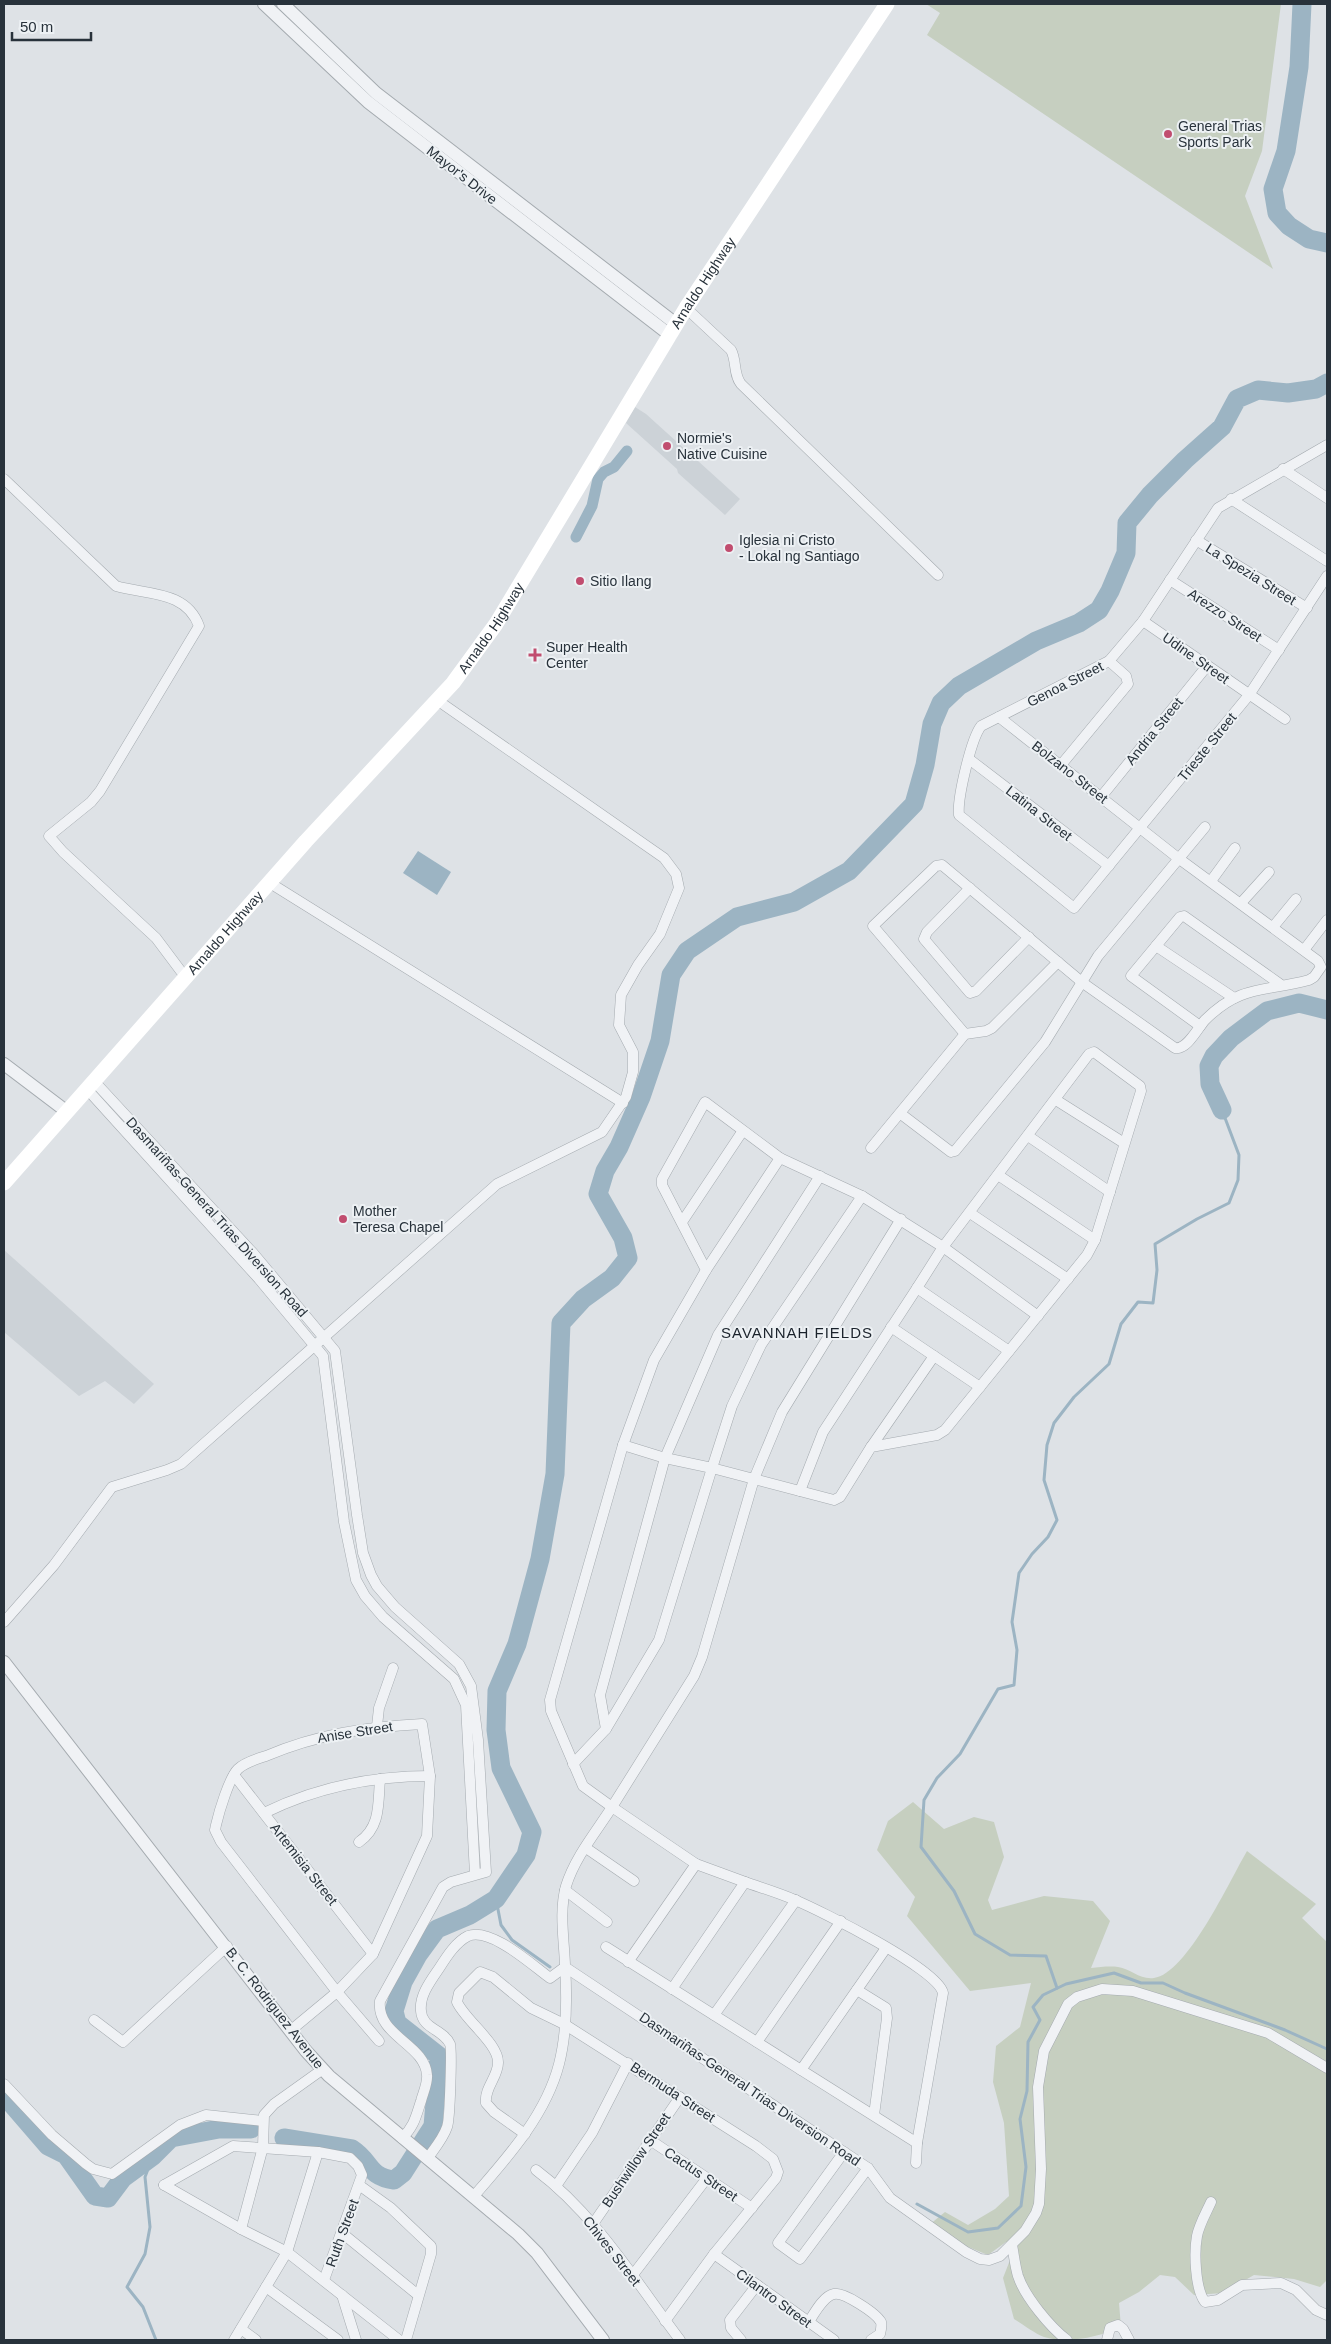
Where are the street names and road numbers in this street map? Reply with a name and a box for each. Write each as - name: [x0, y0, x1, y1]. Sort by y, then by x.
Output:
- street label: Mayor's Drive: [424, 142, 501, 208]
- street label: Arnaldo Highway: [667, 234, 739, 332]
- street label: La Spezia Street: [1203, 540, 1299, 608]
- street label: Arnaldo Highway: [455, 580, 527, 676]
- street label: Arezzo Street: [1185, 585, 1265, 645]
- street label: Udine Street: [1160, 629, 1233, 687]
- street label: Genoa Street: [1024, 658, 1106, 710]
- street label: Andria Street: [1122, 694, 1186, 768]
- street label: Trieste Street: [1175, 709, 1240, 784]
- street label: Bolzano Street: [1029, 737, 1111, 807]
- street label: Latina Street: [1003, 782, 1075, 844]
- street label: Arnaldo Highway: [184, 888, 266, 978]
- street label: Dasmariñas-General Trias Diversion Road: [123, 1114, 311, 1320]
- street label: Anise Street: [316, 1718, 394, 1746]
- street label: Artemisia Street: [267, 1820, 341, 1908]
- street label: B. C. Rodriguez Avenue: [223, 1944, 327, 2072]
- street label: Dasmariñas-General Trias Diversion Road: [637, 2009, 863, 2169]
- street label: Bermuda Street: [628, 2059, 719, 2125]
- street label: Bushwillow Street: [598, 2110, 674, 2210]
- street label: Cactus Street: [661, 2144, 741, 2204]
- street label: Ruth Street: [322, 2197, 362, 2269]
- street label: Chives Street: [580, 2213, 644, 2289]
- street label: Cilantro Street: [733, 2265, 815, 2331]

